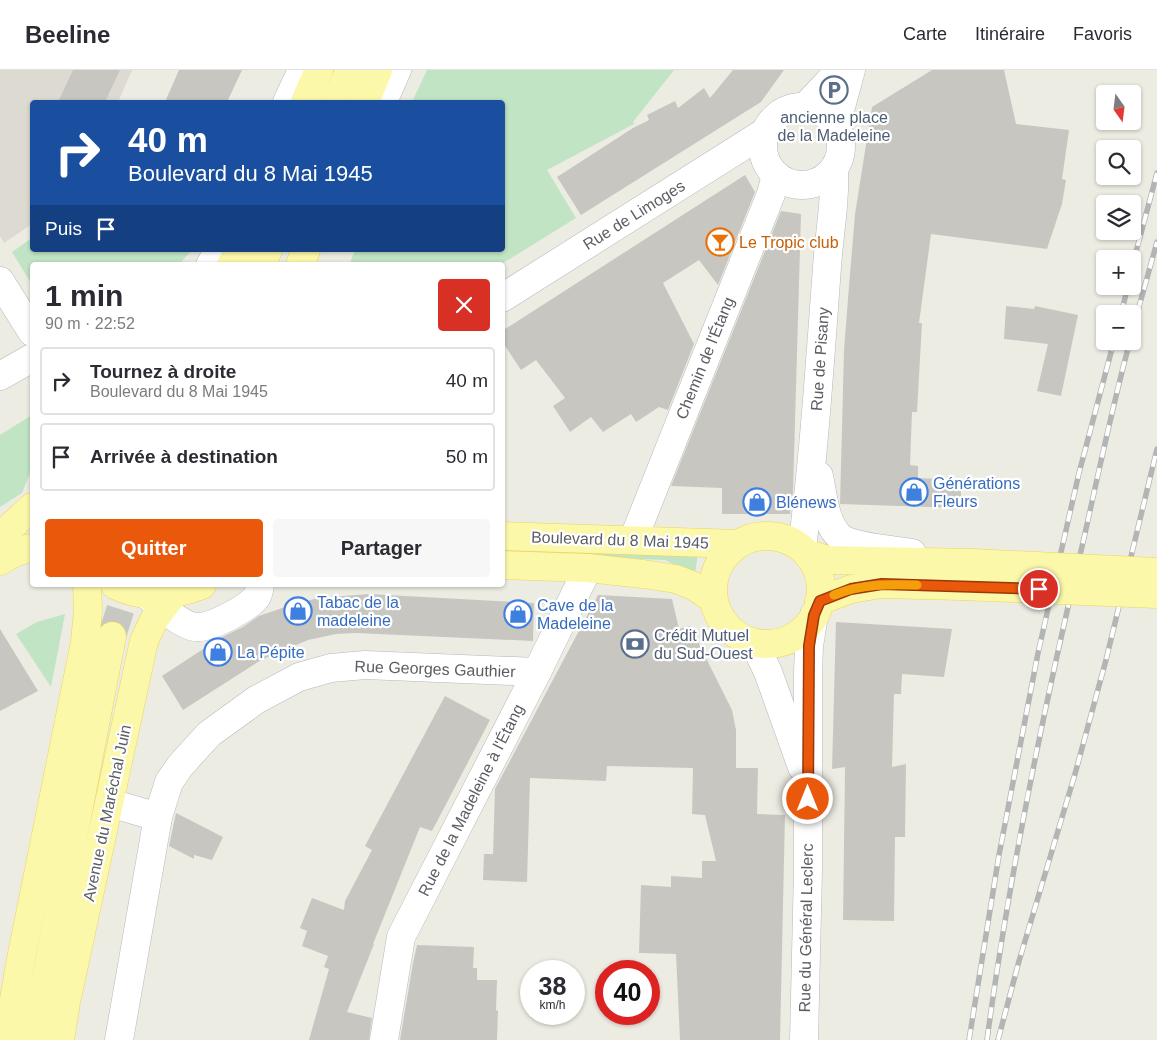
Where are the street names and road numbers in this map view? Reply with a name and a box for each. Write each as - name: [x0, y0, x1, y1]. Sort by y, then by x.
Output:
- street label: Rue de Limoges: [580, 177, 688, 253]
- street label: Chemin de l'Étang: [672, 294, 737, 422]
- street label: Rue de Pisany: [808, 307, 832, 411]
- street label: Boulevard du 8 Mai 1945: [531, 528, 709, 552]
- street label: Rue Georges Gauthier: [354, 658, 516, 680]
- street label: Rue de la Madeleine à l'Étang: [414, 701, 527, 899]
- street label: Avenue du Maréchal Juin: [80, 723, 134, 903]
- street label: Rue du Général Leclerc: [796, 843, 816, 1013]

